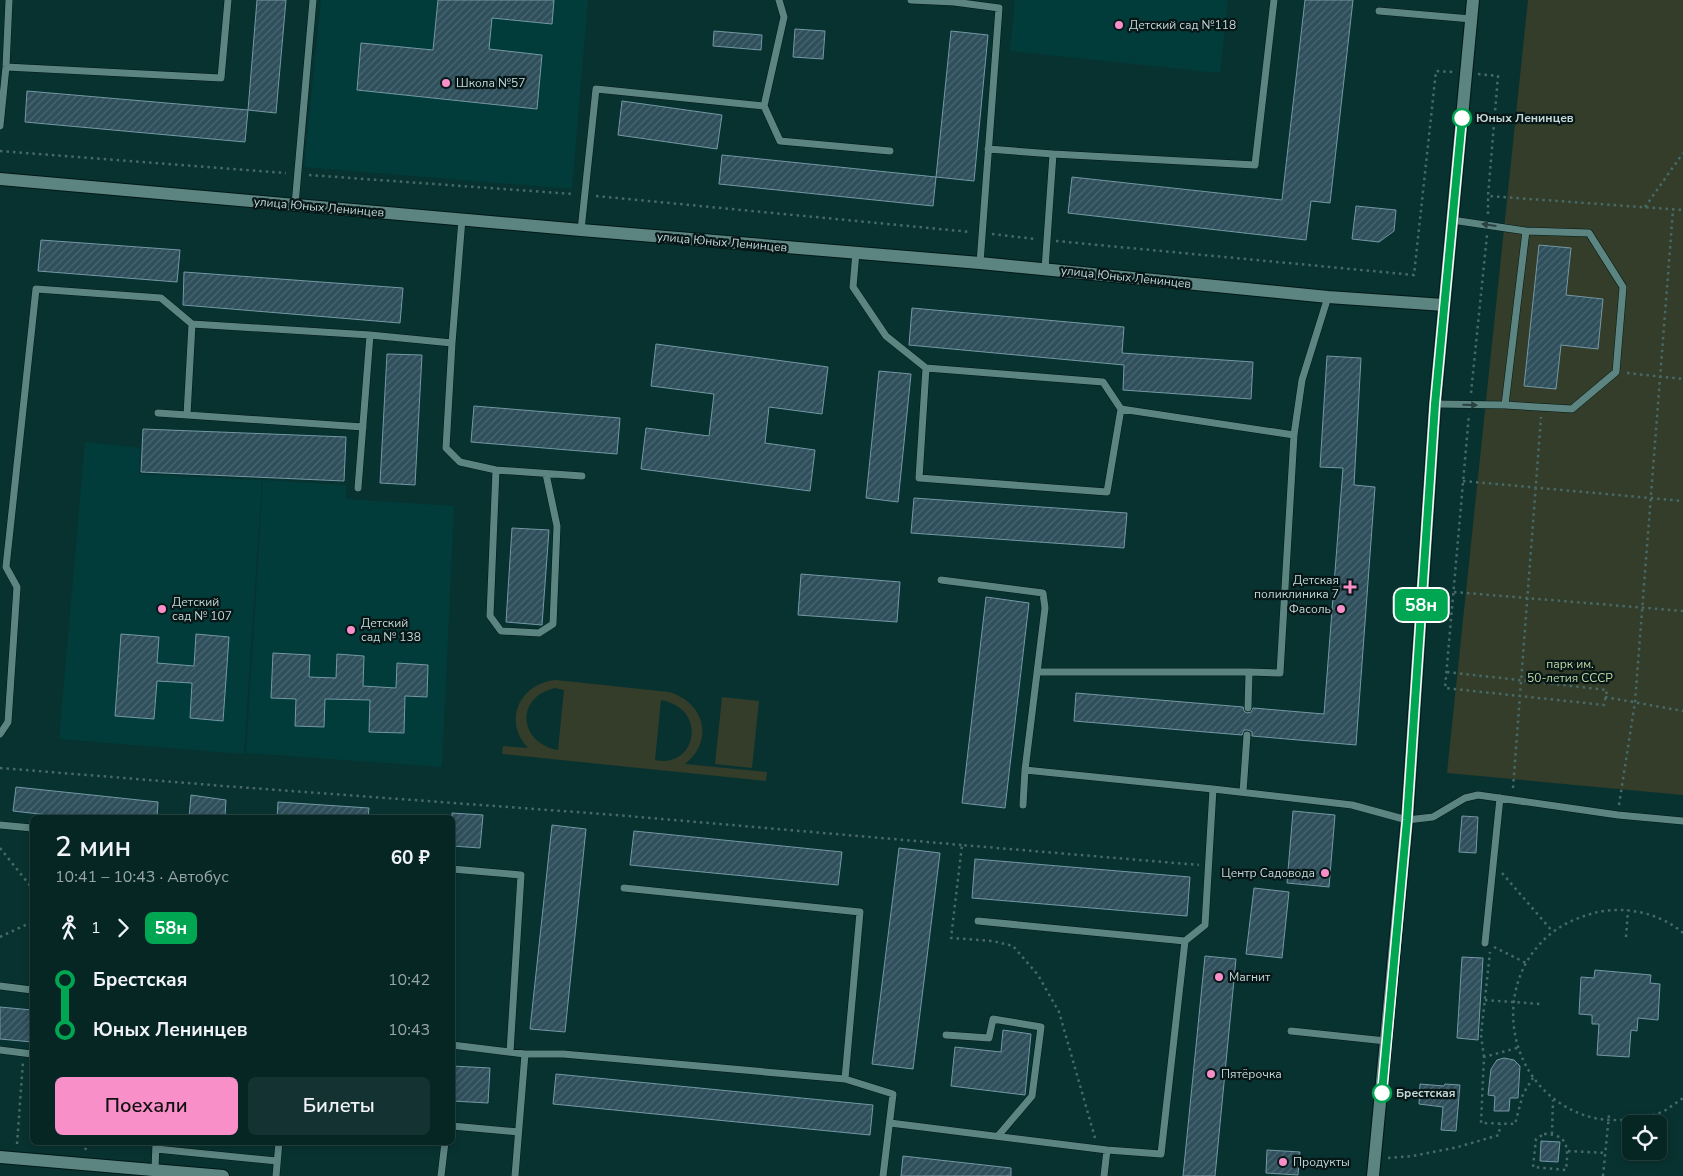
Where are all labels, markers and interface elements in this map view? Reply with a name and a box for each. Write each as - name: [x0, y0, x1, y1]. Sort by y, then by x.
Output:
- place label: Детский сад №118: [1129, 17, 1236, 33]
- marker: Детский сад №118: [1113, 19, 1125, 31]
- place label: Школа №57: [456, 75, 525, 91]
- marker: Школа №57: [440, 77, 452, 89]
- marker: Юных Ленинцев: [1452, 108, 1472, 128]
- place label: Юных Ленинцев: [1476, 110, 1574, 126]
- street label: улица Юных Ленинцев: [253, 193, 385, 221]
- one-way arrow: [1481, 221, 1497, 229]
- street label: улица Юных Ленинцев: [656, 228, 788, 256]
- street label: улица Юных Ленинцев: [1060, 262, 1192, 292]
- one-way arrow: [1462, 401, 1478, 409]
- place label: Детская поликлиника 7: [1254, 572, 1339, 602]
- marker: Детская поликлиника 7: [1343, 580, 1357, 594]
- line badge: 58н: [1392, 589, 1450, 621]
- text: 58н: [1405, 593, 1437, 617]
- place label: Детский сад № 107: [172, 594, 232, 624]
- place label: Фасоль: [1289, 601, 1331, 617]
- marker: Детский сад № 107: [156, 603, 168, 615]
- marker: Фасоль: [1335, 603, 1347, 615]
- place label: Детский сад № 138: [361, 615, 421, 645]
- marker: Детский сад № 138: [345, 624, 357, 636]
- park label: парк им. 50-летия СССР: [1527, 656, 1613, 686]
- text: 2 мин: [55, 828, 131, 866]
- text: 60 ₽: [391, 845, 430, 871]
- place label: Центр Садовода: [1221, 865, 1315, 881]
- text: 10:41 – 10:43 · Автобус: [55, 866, 229, 888]
- marker: Центр Садовода: [1319, 867, 1331, 879]
- icon: walk: [55, 914, 83, 942]
- icon: forward: [109, 914, 137, 942]
- text: 58н: [155, 916, 187, 940]
- text: 1: [91, 917, 101, 939]
- text: Брестская: [93, 967, 187, 993]
- text: 10:42: [388, 969, 430, 991]
- place label: Магнит: [1229, 969, 1271, 985]
- marker: Магнит: [1213, 971, 1225, 983]
- text: Юных Ленинцев: [93, 1017, 248, 1043]
- text: 10:43: [388, 1019, 430, 1041]
- place label: Пятёрочка: [1221, 1066, 1282, 1082]
- marker: Пятёрочка: [1205, 1068, 1217, 1080]
- button: Поехали: [55, 1077, 238, 1135]
- button: Билеты: [248, 1077, 430, 1135]
- marker: Брестская: [1372, 1083, 1392, 1103]
- place label: Брестская: [1396, 1085, 1456, 1101]
- map controls: [1622, 1115, 1667, 1160]
- button: locate: [1622, 1115, 1667, 1160]
- place label: Продукты: [1293, 1154, 1350, 1170]
- marker: Продукты: [1277, 1156, 1289, 1168]

